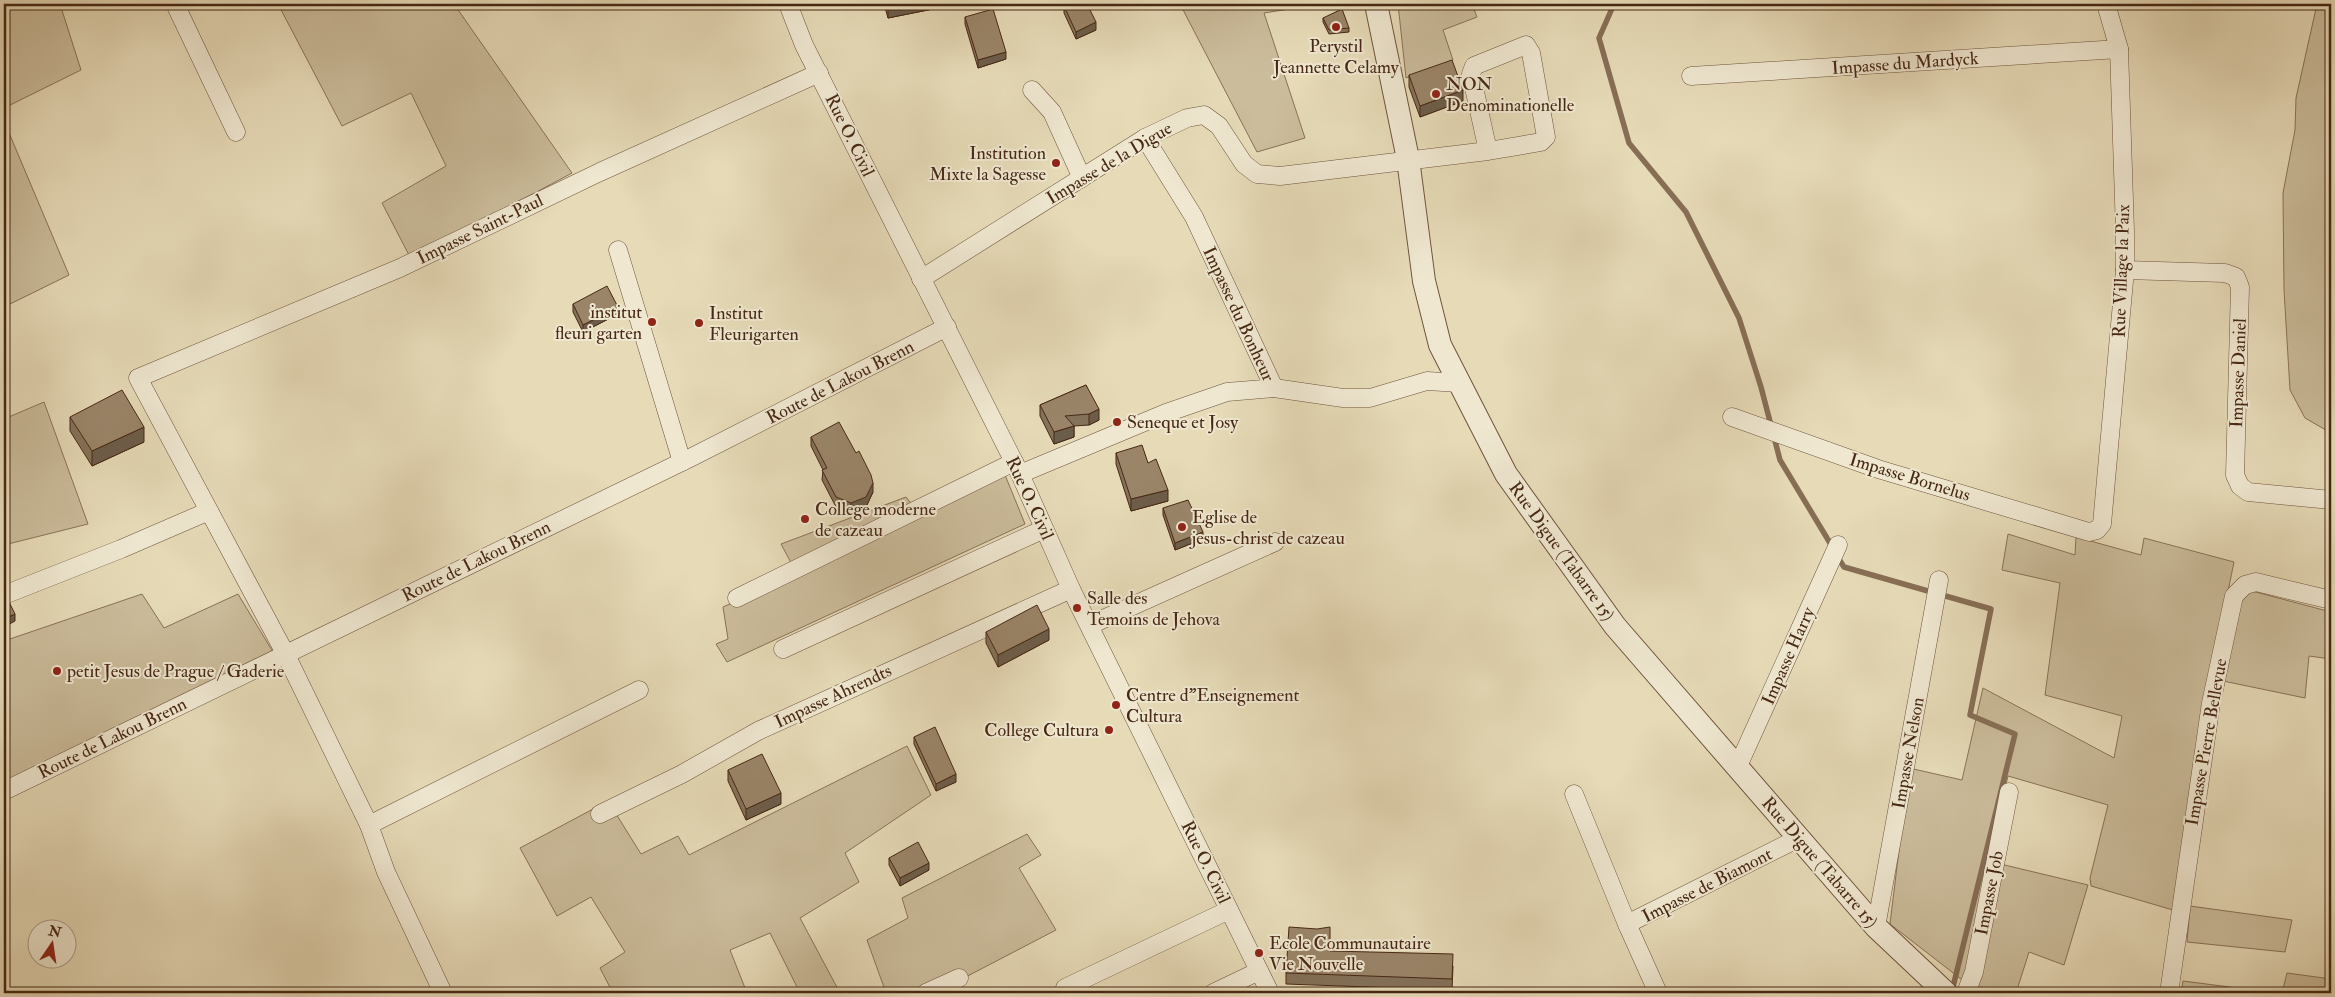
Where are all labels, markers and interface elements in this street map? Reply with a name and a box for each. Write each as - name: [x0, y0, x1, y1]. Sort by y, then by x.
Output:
- marker: Perystil Jeannette Celamy: [1330, 21, 1342, 33]
- place label: Perystil Jeannette Celamy: [1272, 35, 1400, 79]
- street label: Impasse du Mardyck: [1831, 47, 1980, 80]
- place label: NON Denominationelle: [1446, 73, 1575, 117]
- marker: NON Denominationelle: [1430, 88, 1442, 100]
- street label: Rue O. Civil: [820, 90, 880, 181]
- street label: Impasse de la Digue: [1042, 117, 1177, 210]
- place label: Institution Mixte la Sagesse: [929, 142, 1046, 186]
- marker: Institution Mixte la Sagesse: [1050, 157, 1062, 169]
- street label: Impasse Saint-Paul: [413, 189, 547, 270]
- street label: Rue Village la Paix: [2108, 204, 2135, 338]
- street label: Impasse du Bonheur: [1197, 243, 1280, 386]
- place label: institut fleuri garten: [555, 301, 642, 345]
- place label: Institut Fleurigarten: [709, 302, 799, 346]
- marker: institut fleuri garten: [646, 316, 658, 328]
- marker: Institut Fleurigarten: [693, 317, 705, 329]
- street label: Impasse Daniel: [2225, 318, 2252, 428]
- street label: Route de Lakou Brenn: [762, 335, 918, 430]
- place label: Seneque et Josy: [1127, 411, 1239, 434]
- marker: Seneque et Josy: [1111, 416, 1123, 428]
- street label: Impasse Bornelus: [1847, 448, 1973, 507]
- street label: Rue O. Civil: [1000, 453, 1059, 544]
- street label: Rue Digue (Tabarre 15): [1503, 477, 1620, 625]
- place label: College moderne de cazeau: [815, 498, 937, 542]
- place label: Eglise de jesus-christ de cazeau: [1189, 506, 1345, 550]
- marker: College moderne de cazeau: [799, 513, 811, 525]
- street label: Route de Lakou Brenn: [398, 515, 554, 607]
- marker: Eglise de jesus-christ de cazeau: [1176, 521, 1188, 533]
- place label: Salle des Temoins de Jehova: [1087, 587, 1220, 631]
- marker: Salle des Temoins de Jehova: [1071, 602, 1083, 614]
- street label: Impasse Harry: [1757, 603, 1821, 709]
- street label: Impasse Pierre Bellevue: [2180, 656, 2233, 827]
- street label: Impasse Ahrendts: [771, 659, 895, 734]
- place label: petit Jesus de Prague / Gaderie: [66, 660, 285, 683]
- marker: petit Jesus de Prague / Gaderie: [51, 665, 63, 677]
- place label: Centre d"Enseignement Cultura: [1126, 684, 1299, 728]
- street label: Route de Lakou Brenn: [34, 692, 190, 784]
- street label: Impasse Nelson: [1887, 695, 1930, 811]
- marker: Centre d"Enseignement Cultura: [1110, 699, 1122, 711]
- place label: College Cultura: [984, 719, 1100, 742]
- marker: College Cultura: [1103, 724, 1115, 736]
- street label: Rue Digue (Tabarre 15): [1756, 792, 1883, 933]
- street label: Rue O. Civil: [1176, 817, 1236, 908]
- street label: Impasse de Biamont: [1638, 843, 1776, 928]
- street label: Impasse Job: [1970, 849, 2009, 937]
- north arrow: [28, 920, 78, 970]
- text: N: [46, 922, 63, 942]
- place label: Ecole Communautaire Vie Nouvelle: [1269, 932, 1431, 976]
- marker: Ecole Communautaire Vie Nouvelle: [1253, 947, 1265, 959]

